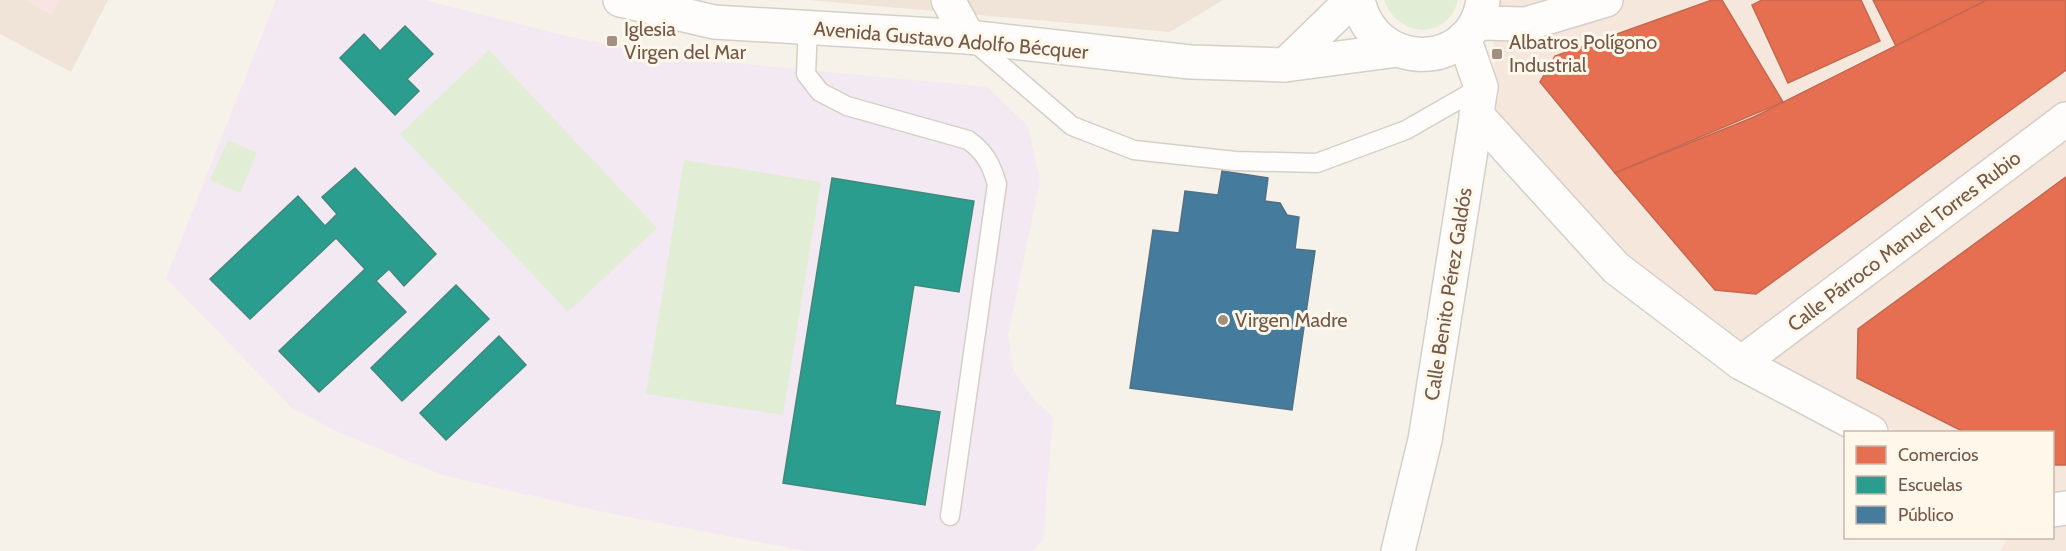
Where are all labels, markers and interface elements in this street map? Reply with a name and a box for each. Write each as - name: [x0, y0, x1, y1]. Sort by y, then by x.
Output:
- street label: Avenida Gustavo Adolfo Bécquer: [813, 16, 1090, 64]
- place label: Iglesia Virgen del Mar: [624, 17, 747, 64]
- place label: Albatros Polígono Industrial: [1509, 30, 1657, 77]
- marker: Iglesia Virgen del Mar: [605, 34, 619, 48]
- marker: Albatros Polígono Industrial: [1490, 47, 1504, 61]
- street label: Calle Párroco Manuel Torres Rubio: [1783, 145, 2025, 337]
- street label: Calle Benito Pérez Galdós: [1419, 186, 1477, 402]
- place label: Virgen Madre: [1235, 308, 1348, 332]
- marker: Virgen Madre: [1216, 313, 1230, 327]
- legend: [1844, 431, 2054, 539]
- text: Comercios: [1898, 444, 1979, 466]
- text: Escuelas: [1898, 474, 1963, 496]
- text: Público: [1898, 504, 1954, 526]

